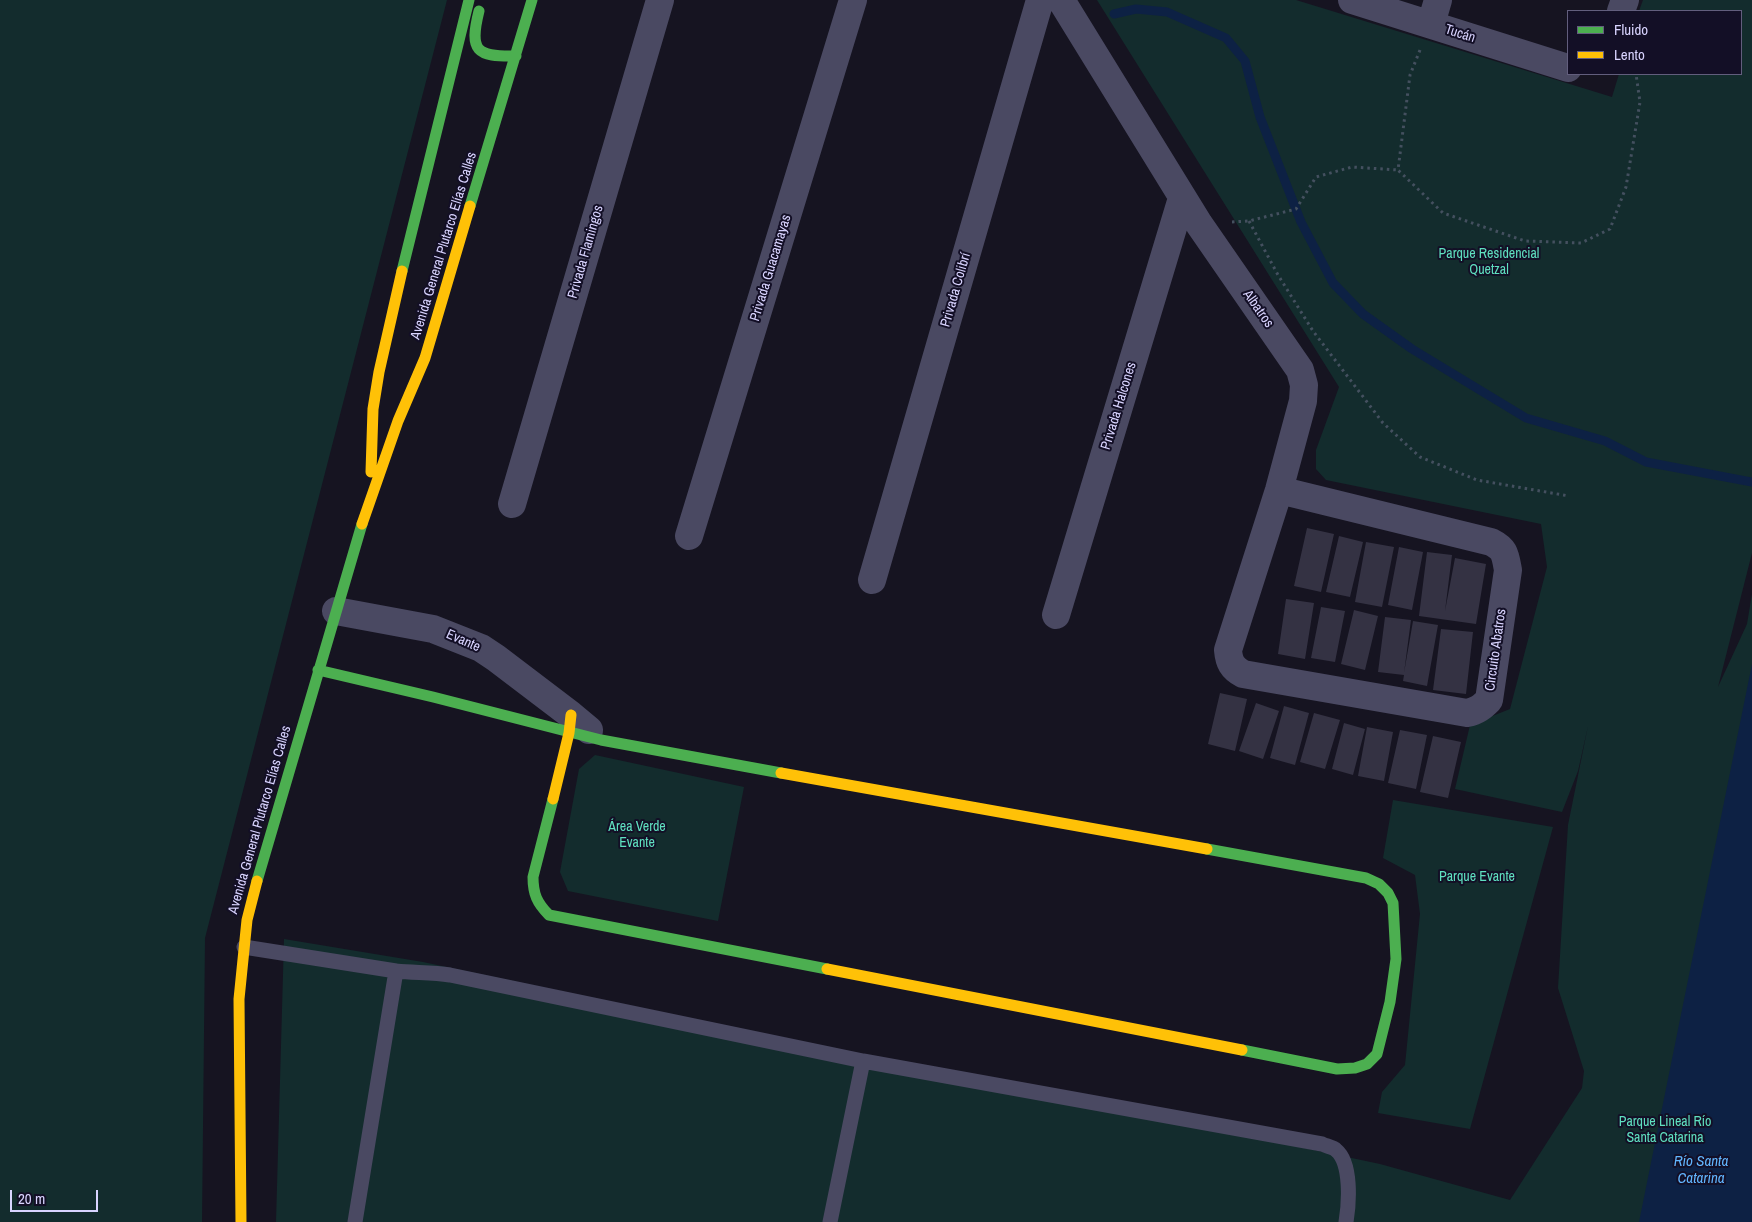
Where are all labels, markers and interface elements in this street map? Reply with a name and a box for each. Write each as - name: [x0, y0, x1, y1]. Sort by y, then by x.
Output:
- legend: [1567, 10, 1742, 75]
- text: Fluido: [1614, 19, 1648, 40]
- street label: Tucán: [1443, 21, 1477, 47]
- text: Lento: [1614, 44, 1645, 65]
- street label: Avenida General Plutarco Elías Calles: [407, 150, 481, 342]
- street label: Privada Flamingos: [565, 203, 607, 301]
- street label: Privada Guacamayas: [747, 213, 795, 323]
- park label: Parque Residencial Quetzal: [1439, 246, 1539, 278]
- street label: Privada Colibrí: [937, 251, 975, 329]
- street label: Albatros: [1239, 287, 1277, 331]
- street label: Privada Halcones: [1098, 360, 1140, 452]
- street label: Circuito Abatros: [1482, 608, 1510, 692]
- street label: Evante: [443, 626, 483, 656]
- street label: Avenida General Plutarco Elías Calles: [225, 724, 295, 916]
- park label: Área Verde Evante: [608, 819, 666, 852]
- park label: Parque Evante: [1439, 869, 1515, 885]
- park label: Parque Lineal Río Santa Catarina: [1619, 1114, 1711, 1146]
- water label: Río Santa Catarina: [1674, 1153, 1728, 1188]
- scale bar: [12, 1180, 100, 1212]
- text: 20 m: [18, 1188, 45, 1209]

